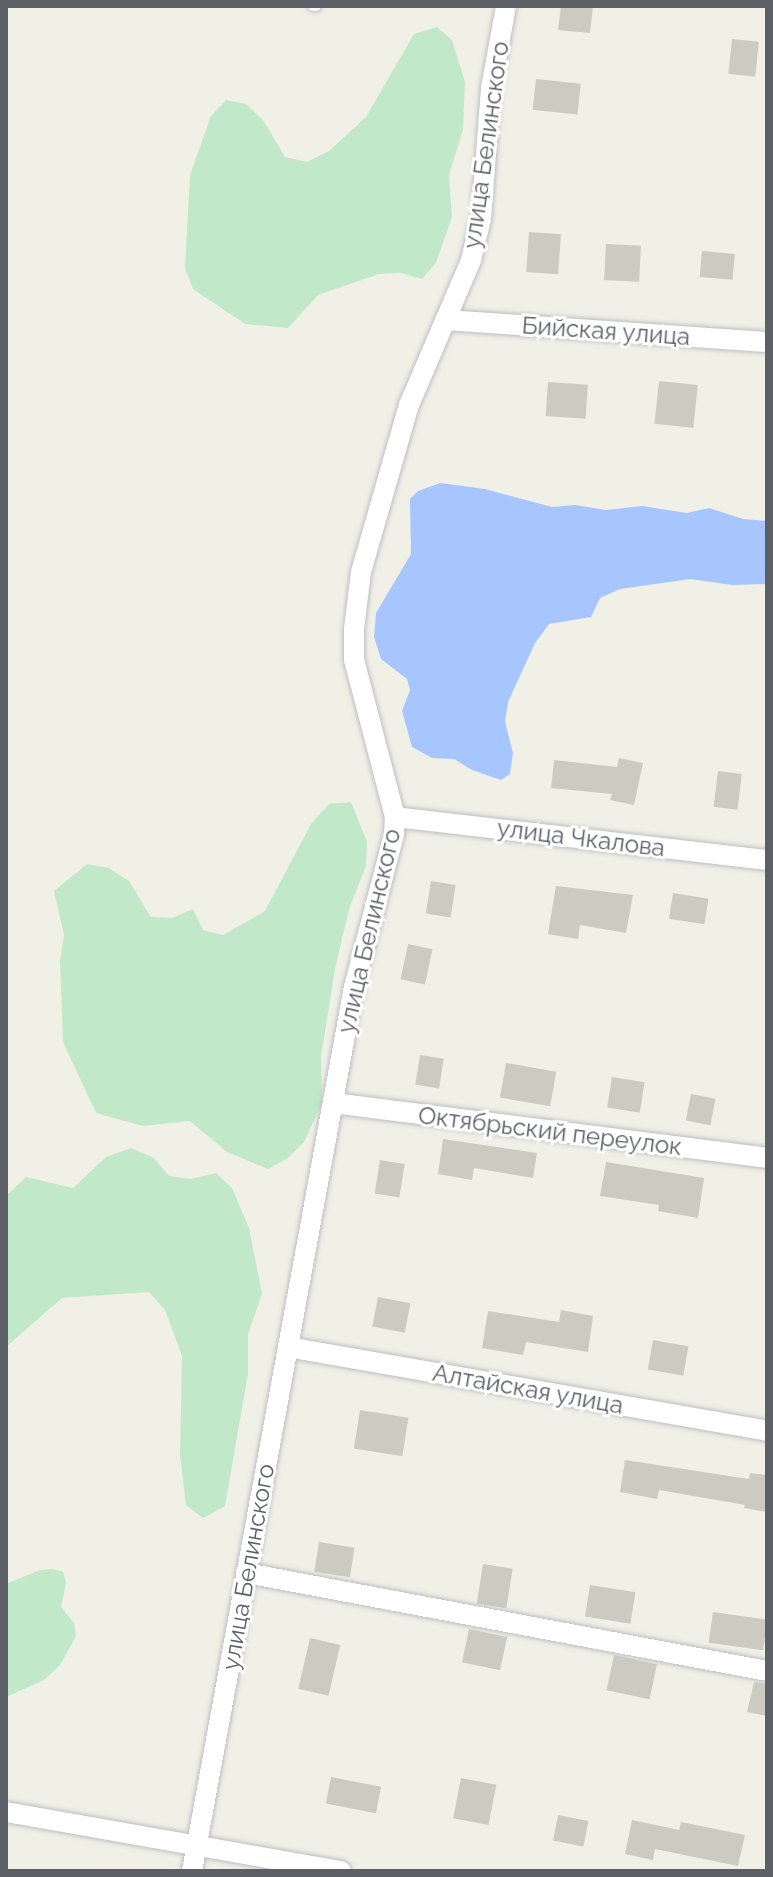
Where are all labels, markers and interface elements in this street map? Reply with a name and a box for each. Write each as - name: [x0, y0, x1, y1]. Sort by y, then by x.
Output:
- street label: улица Белинского: [457, 40, 515, 250]
- street label: Бийская улица: [521, 311, 691, 351]
- street label: улица Чкалова: [495, 813, 667, 863]
- street label: улица Белинского: [331, 826, 407, 1036]
- street label: Октябрьский переулок: [417, 1101, 683, 1161]
- street label: Алтайская улица: [430, 1358, 626, 1420]
- street label: улица Белинского: [216, 1462, 280, 1672]

